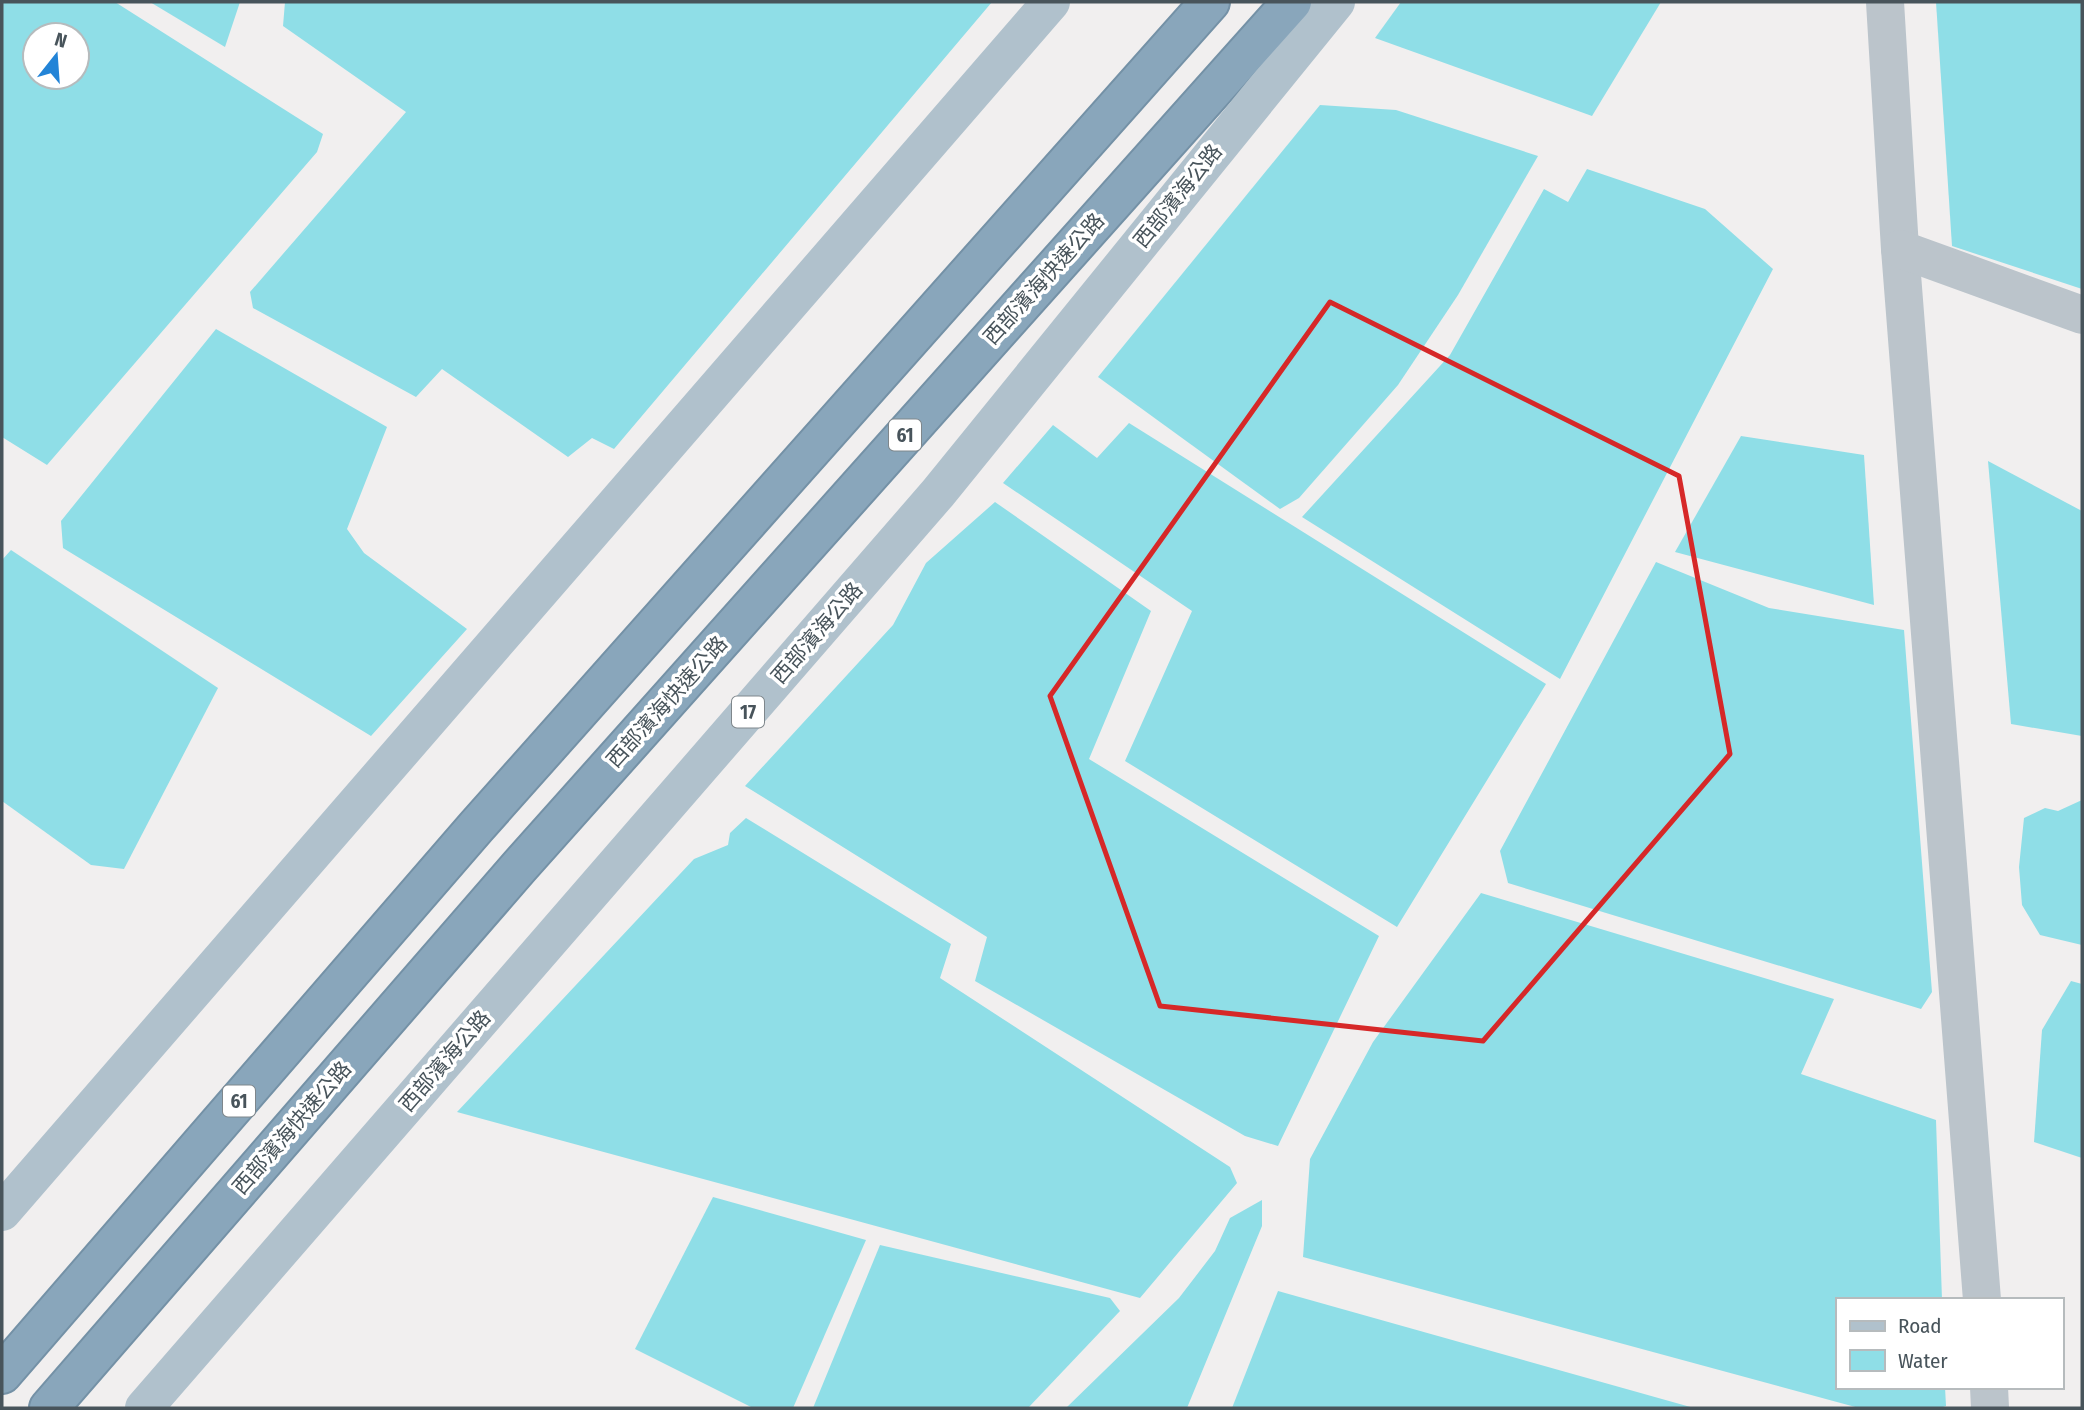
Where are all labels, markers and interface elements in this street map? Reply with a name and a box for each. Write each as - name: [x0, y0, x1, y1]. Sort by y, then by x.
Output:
- north arrow: [21, 21, 91, 91]
- text: N: [52, 28, 70, 53]
- street label: 西部濱海公路: [1128, 139, 1228, 253]
- street label: 西部濱海快速公路: [978, 208, 1110, 350]
- road number: 61: [889, 420, 921, 450]
- street label: 西部濱海公路: [766, 577, 868, 689]
- street label: 西部濱海快速公路: [601, 631, 733, 773]
- road number: 17: [732, 696, 764, 727]
- street label: 西部濱海公路: [394, 1005, 496, 1117]
- street label: 西部濱海快速公路: [227, 1056, 357, 1200]
- road number: 61: [223, 1086, 255, 1116]
- legend: [1836, 1298, 2063, 1389]
- text: Road: [1898, 1313, 1942, 1339]
- text: Water: [1898, 1348, 1948, 1374]

